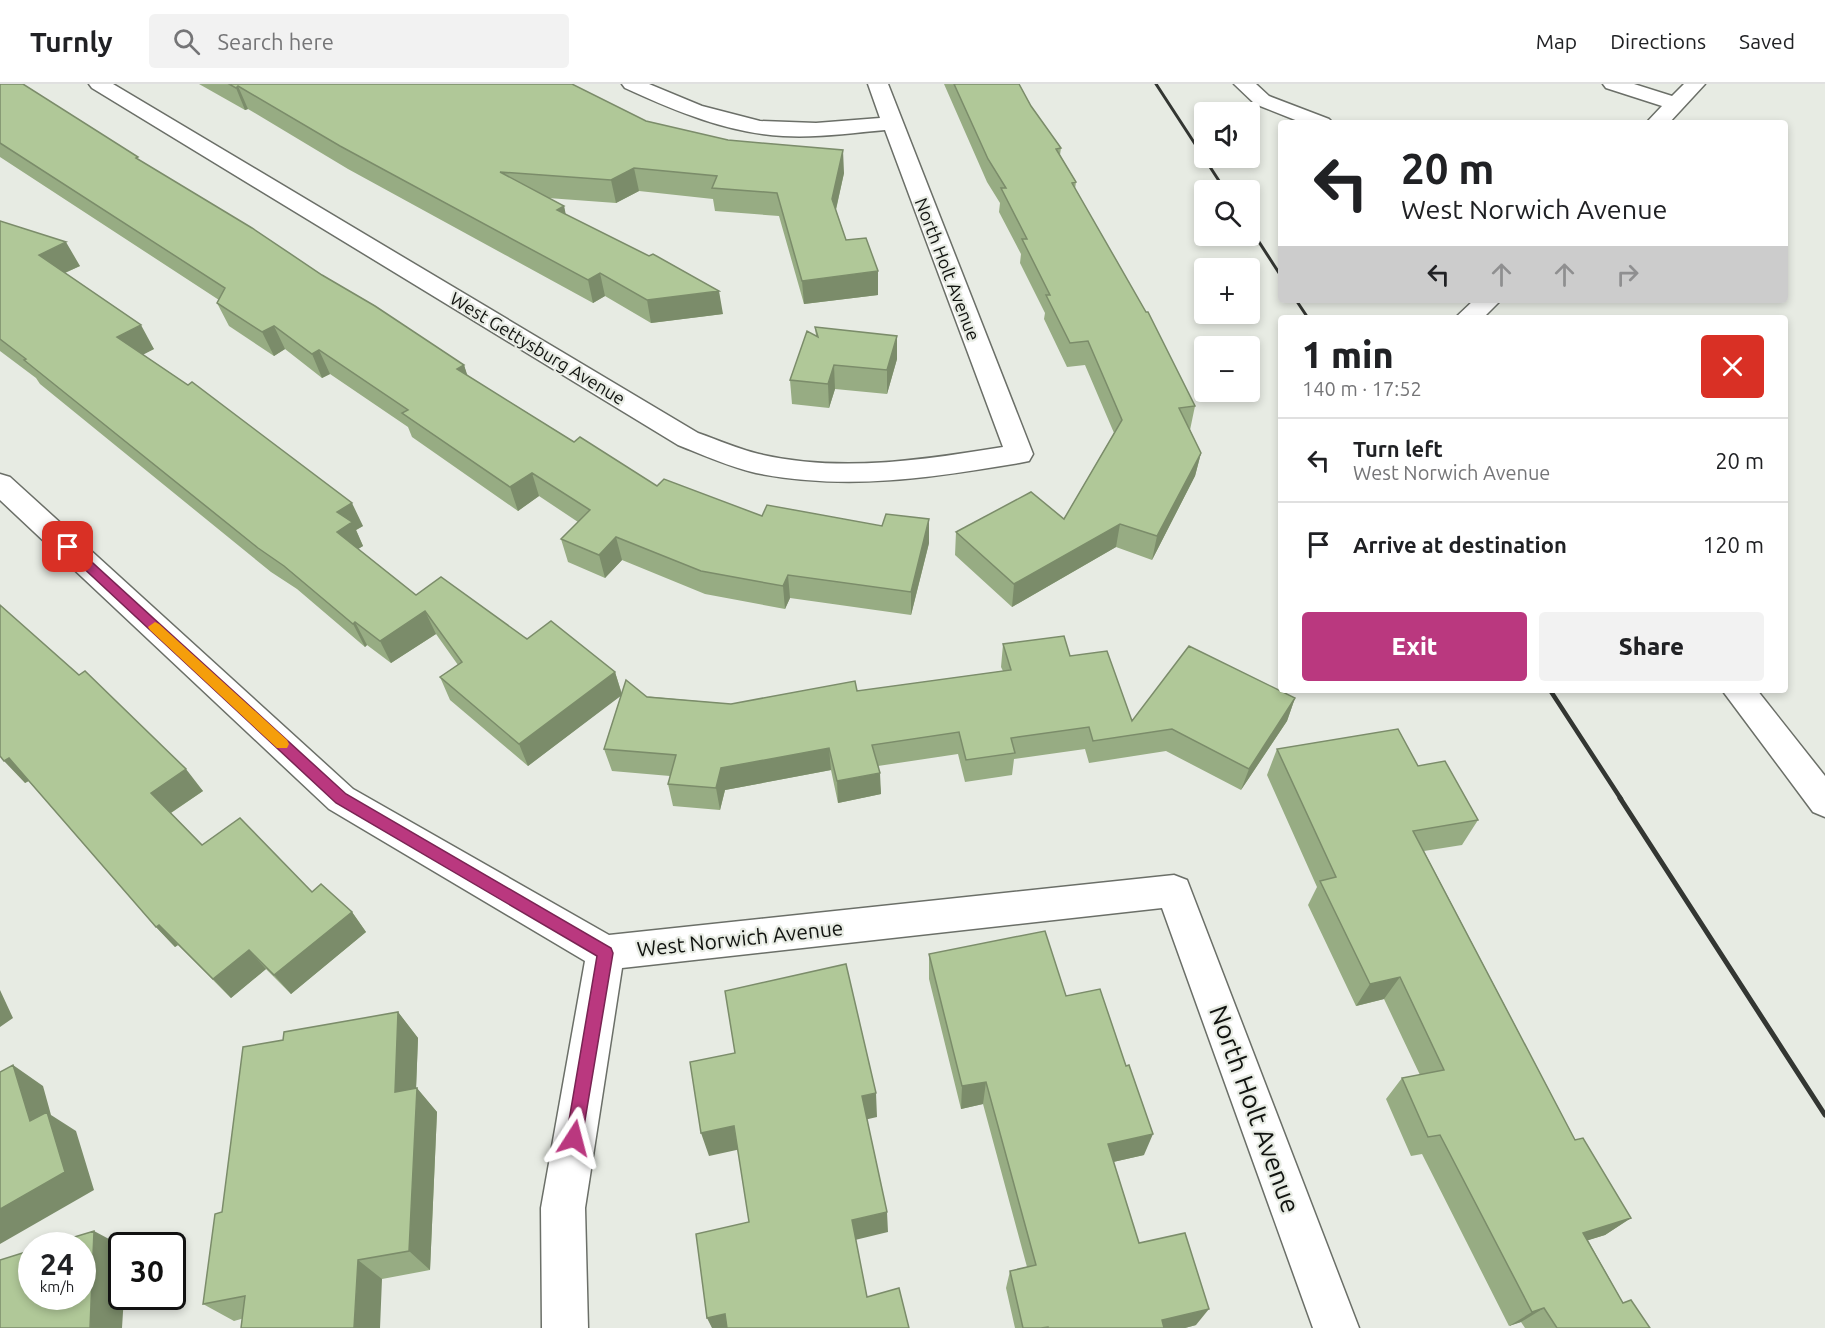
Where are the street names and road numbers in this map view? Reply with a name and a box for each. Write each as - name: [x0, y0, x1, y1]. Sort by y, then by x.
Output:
- street label: North Holt Avenue: [912, 195, 984, 343]
- street label: West Gettysburg Avenue: [447, 288, 629, 408]
- street label: West Norwich Avenue: [636, 915, 844, 961]
- street label: North Holt Avenue: [1204, 1001, 1306, 1217]

